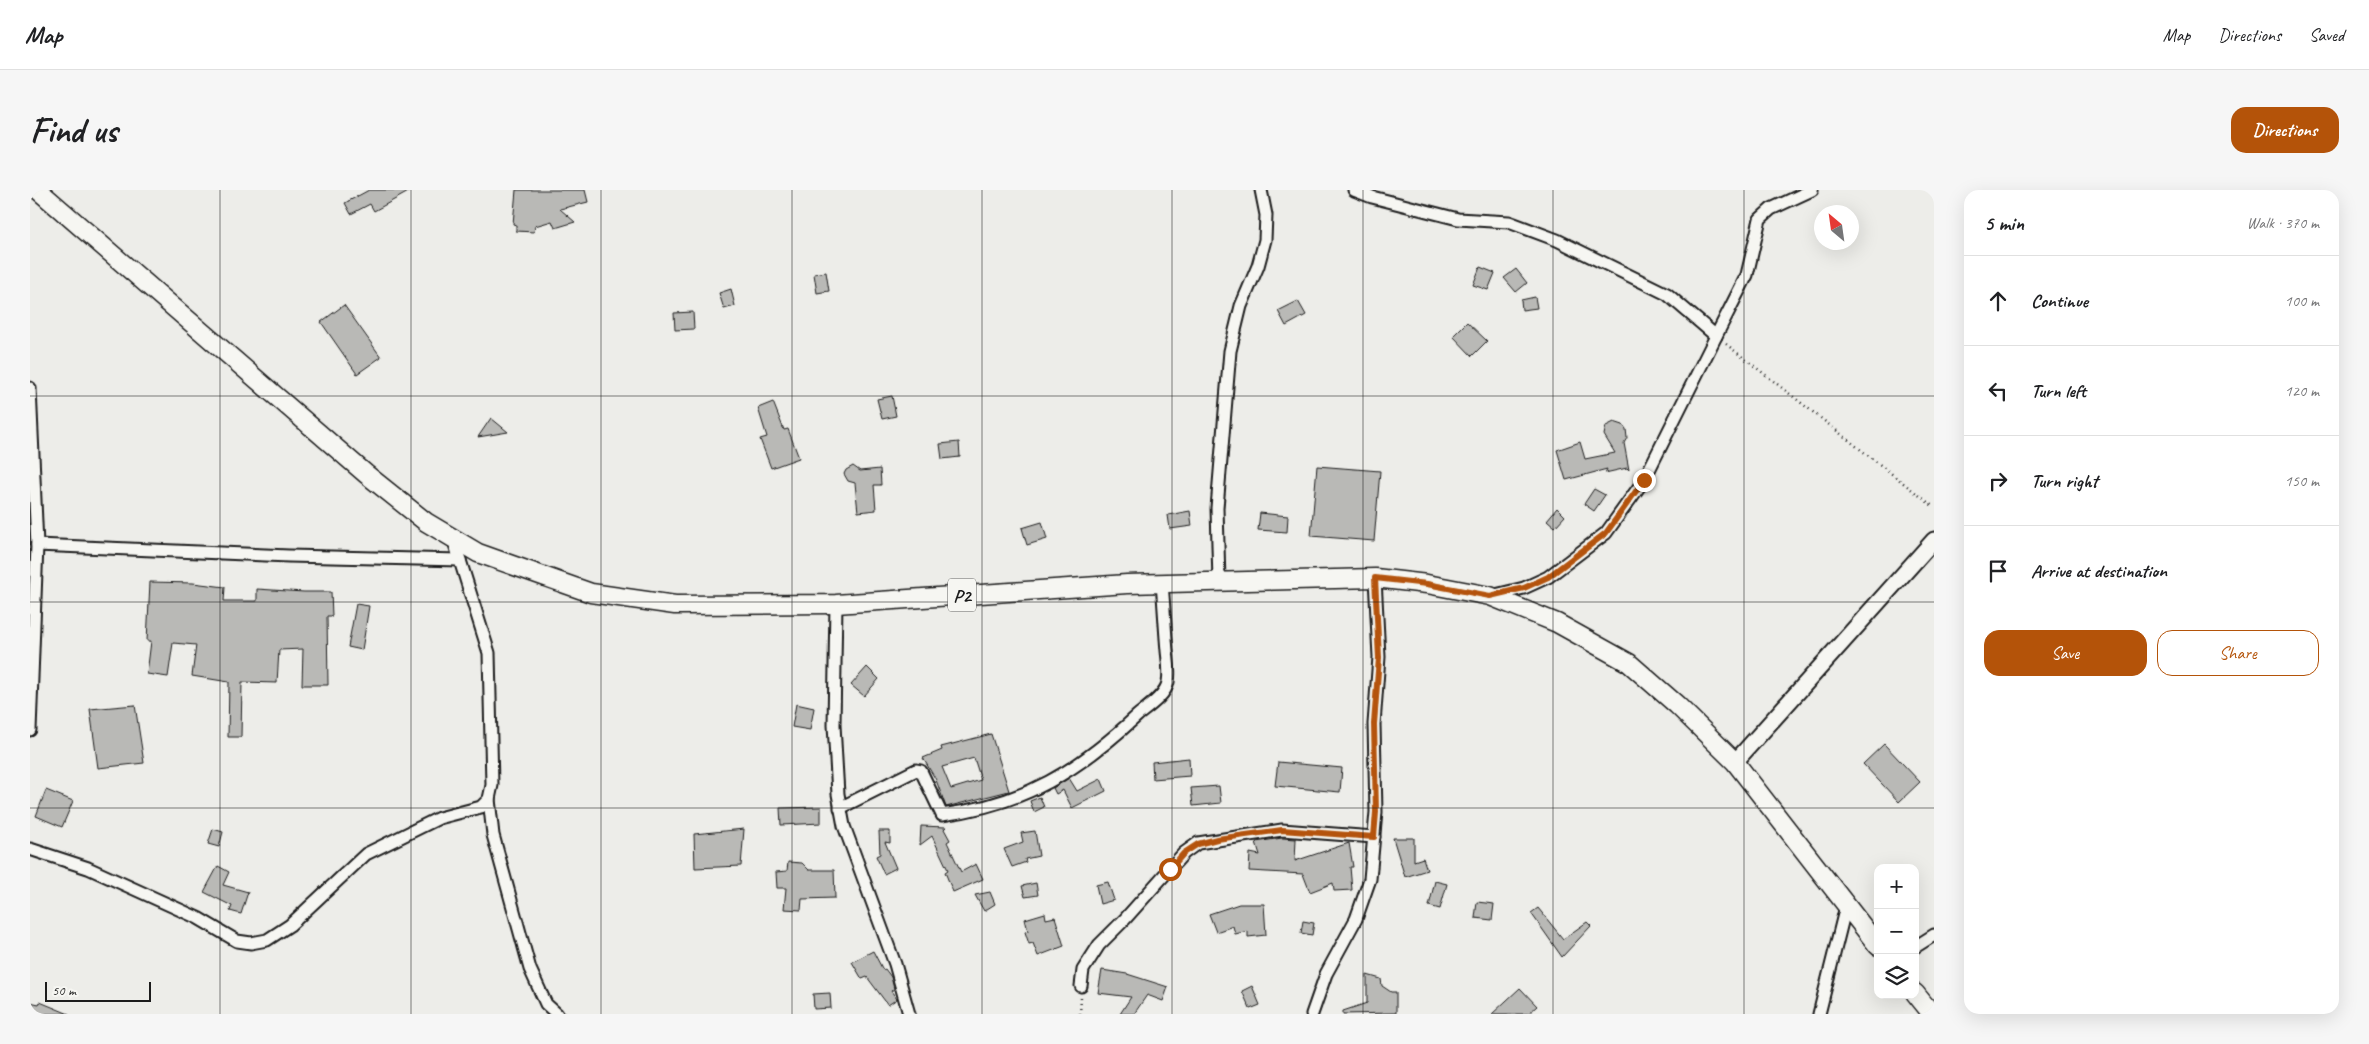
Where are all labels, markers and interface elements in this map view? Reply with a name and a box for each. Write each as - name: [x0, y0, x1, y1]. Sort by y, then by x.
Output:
- text: Map: [25, 20, 62, 50]
- text: Map: [2163, 24, 2190, 46]
- text: Directions: [2218, 24, 2281, 46]
- text: Saved: [2309, 24, 2344, 46]
- button: Directions: [2231, 107, 2339, 153]
- text: Find us: [30, 108, 117, 153]
- north arrow: [1814, 205, 1859, 250]
- text: 5 min: [1984, 210, 2024, 236]
- text: Walk · 370 m: [2247, 213, 2319, 233]
- icon: ahead: [1984, 287, 2012, 315]
- text: Continue: [2031, 289, 2088, 313]
- text: 100 m: [2285, 291, 2319, 311]
- icon: left: [1984, 377, 2012, 405]
- text: Turn left: [2031, 379, 2086, 403]
- text: 120 m: [2285, 381, 2319, 401]
- icon: right: [1984, 467, 2012, 495]
- route end: [1633, 469, 1656, 492]
- text: Turn right: [2031, 469, 2098, 493]
- text: 150 m: [2285, 471, 2319, 491]
- icon: arrive: [1984, 557, 2012, 585]
- text: Arrive at destination: [2031, 559, 2167, 583]
- road number: P2: [948, 578, 976, 612]
- button: Save: [1984, 630, 2147, 676]
- button: Share: [2157, 630, 2319, 676]
- route start: [1159, 858, 1182, 881]
- map controls: [1874, 864, 1919, 999]
- button: +: [1874, 864, 1919, 909]
- button: −: [1874, 909, 1919, 954]
- button: layers: [1874, 954, 1919, 999]
- scale bar: [45, 979, 151, 1002]
- text: 50 m: [52, 982, 76, 999]

